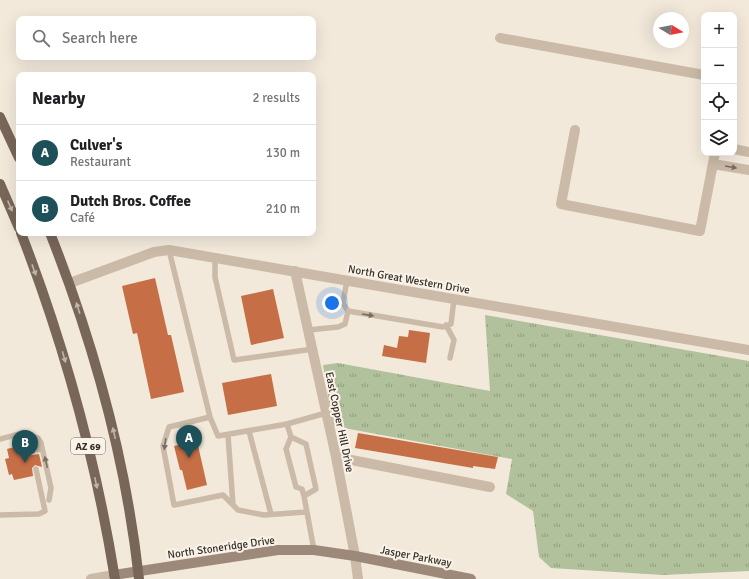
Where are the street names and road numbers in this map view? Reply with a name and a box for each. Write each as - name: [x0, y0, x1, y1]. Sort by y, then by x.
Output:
- street label: North Great Western Drive: [347, 262, 471, 297]
- street label: East Copper Hill Drive: [322, 371, 357, 474]
- road number: AZ 69: [71, 438, 105, 454]
- street label: North Stoneridge Drive: [167, 534, 276, 561]
- street label: Jasper Parkway: [379, 543, 454, 570]

